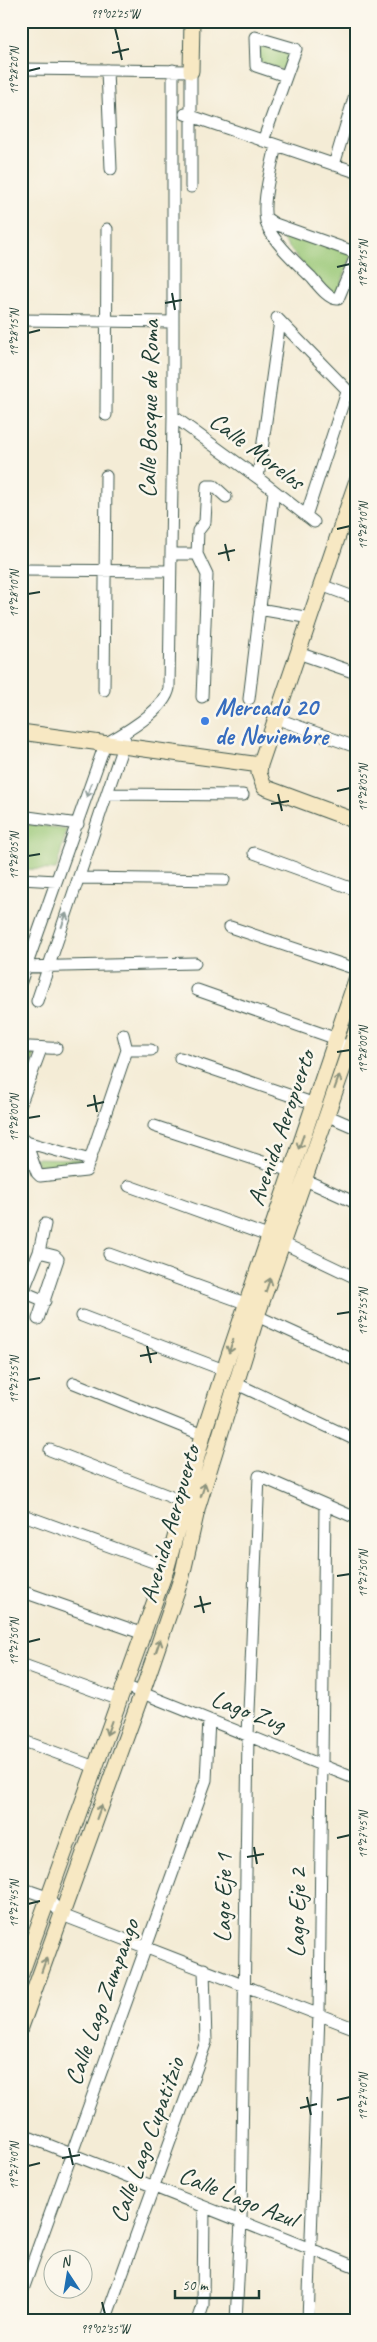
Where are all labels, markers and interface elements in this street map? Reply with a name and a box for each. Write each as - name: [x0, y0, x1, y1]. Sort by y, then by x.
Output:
- text: 99°02'25"W: [91, 6, 142, 22]
- text: 19°28'20"N: [6, 46, 22, 95]
- text: 19°28'15"N: [355, 239, 371, 288]
- text: 19°28'15"N: [6, 308, 22, 357]
- street label: Calle Bosque de Roma: [131, 318, 167, 498]
- street label: Calle Morelos: [203, 405, 313, 499]
- text: 19°28'10"N: [355, 501, 371, 550]
- text: 19°28'10"N: [6, 569, 22, 618]
- place label: Mercado 20 de Noviembre: [215, 691, 330, 752]
- marker: Mercado 20 de Noviembre: [199, 715, 211, 727]
- text: 19°28'05"N: [355, 763, 371, 812]
- one-way arrow: [84, 782, 94, 798]
- text: 19°28'05"N: [6, 831, 22, 880]
- one-way arrow: [60, 912, 70, 928]
- text: 19°28'00"N: [355, 1025, 371, 1074]
- street label: Avenida Aeropuerto: [239, 1043, 324, 1210]
- one-way arrow: [333, 1074, 343, 1090]
- text: 19°28'00"N: [6, 1093, 22, 1142]
- one-way arrow: [296, 1134, 305, 1149]
- one-way arrow: [263, 1278, 273, 1294]
- text: 19°27'55"N: [355, 1287, 371, 1336]
- one-way arrow: [226, 1337, 236, 1353]
- text: 19°27'55"N: [6, 1355, 22, 1404]
- street label: Avenida Aeropuerto: [132, 1439, 209, 1606]
- one-way arrow: [198, 1483, 208, 1499]
- text: 19°27'50"N: [355, 1549, 371, 1598]
- text: 19°27'50"N: [6, 1617, 22, 1666]
- one-way arrow: [154, 1639, 163, 1655]
- street label: Lago Zug: [207, 1682, 291, 1740]
- one-way arrow: [104, 1720, 113, 1736]
- one-way arrow: [95, 1805, 104, 1820]
- text: 19°27'45"N: [355, 1810, 371, 1859]
- street label: Lago Eje 1: [206, 1851, 240, 1943]
- street label: Lago Eje 2: [280, 1866, 314, 1958]
- text: 19°27'45"N: [6, 1879, 22, 1928]
- street label: Calle Lago Zumpango: [57, 1913, 147, 2089]
- one-way arrow: [40, 1957, 49, 1973]
- street label: Calle Lago Cupatitzio: [102, 2052, 192, 2227]
- text: 19°27'40"N: [355, 2072, 371, 2121]
- text: 19°27'40"N: [6, 2141, 22, 2190]
- street label: Calle Lago Azul: [174, 2159, 306, 2237]
- north arrow: [42, 2250, 92, 2300]
- text: N: [59, 2252, 74, 2271]
- scale bar: [175, 2267, 258, 2299]
- text: 50 m: [182, 2276, 209, 2295]
- text: 99°02'35"W: [81, 2321, 132, 2337]

